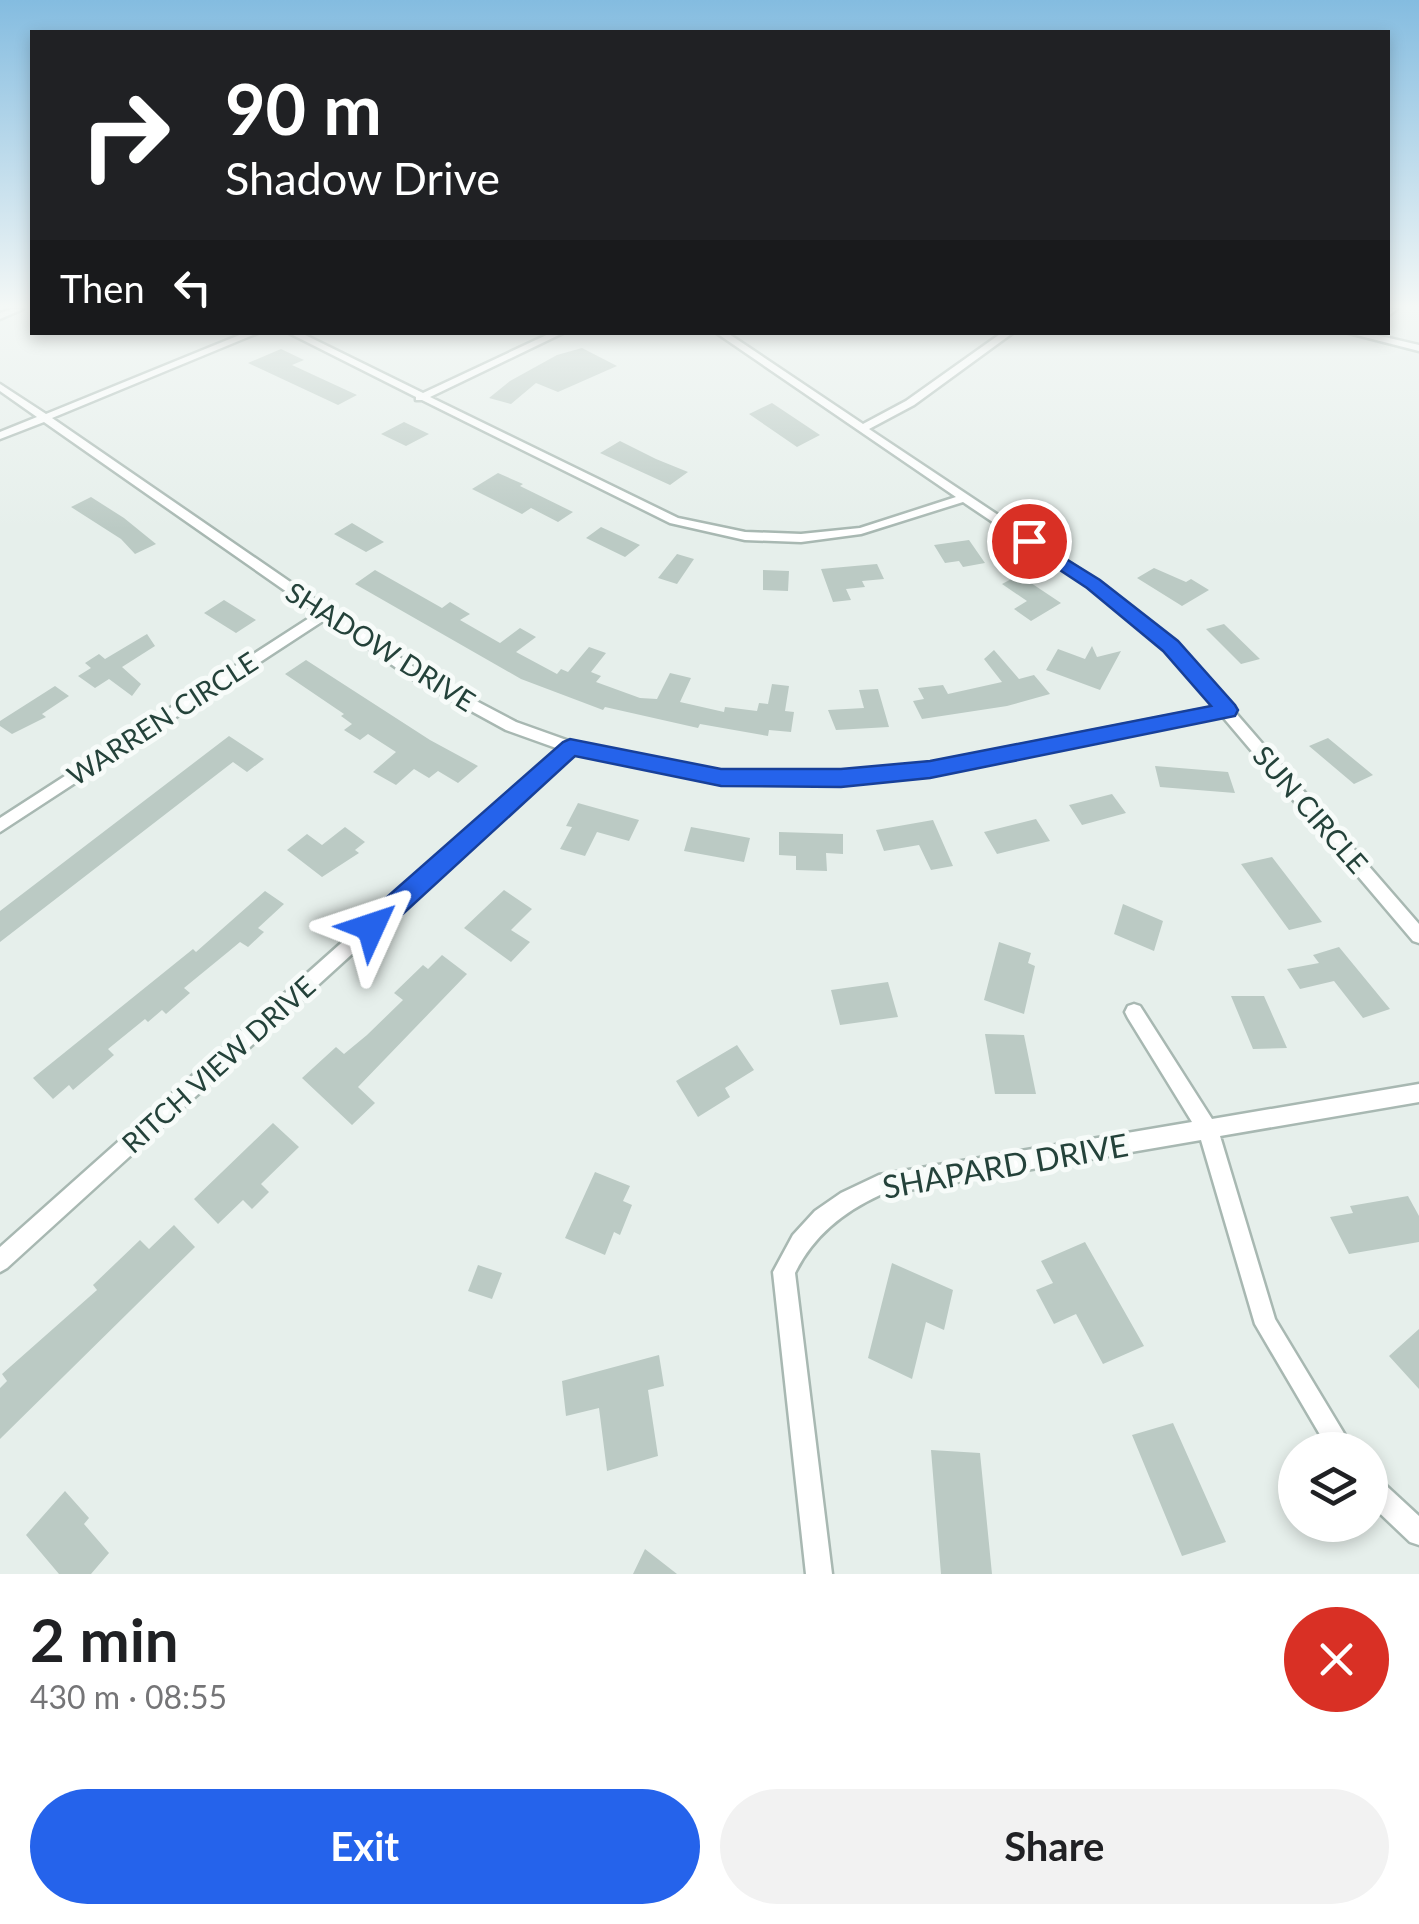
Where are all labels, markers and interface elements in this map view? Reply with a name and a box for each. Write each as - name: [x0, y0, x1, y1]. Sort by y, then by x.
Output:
- text: 90 m: [225, 66, 382, 150]
- icon: right: [60, 70, 190, 200]
- text: Shadow Drive: [225, 151, 500, 205]
- icon: left: [165, 260, 220, 315]
- text: Then: [60, 265, 145, 311]
- pin: [987, 499, 1072, 584]
- icon: arrive: [1002, 514, 1057, 569]
- street label: SHADOW DRIVE: [280, 574, 482, 718]
- street label: WARREN CIRCLE: [61, 644, 263, 792]
- street label: SUN CIRCLE: [1247, 738, 1375, 880]
- position arrow: [319, 875, 423, 979]
- street label: RITCH VIEW DRIVE: [115, 968, 321, 1160]
- street label: SHAPARD DRIVE: [879, 1124, 1131, 1206]
- map controls: [1278, 1432, 1388, 1542]
- button: layers: [1278, 1432, 1388, 1542]
- text: 2 min: [30, 1603, 179, 1675]
- button: close: [1284, 1607, 1389, 1712]
- text: 430 m · 08:55: [30, 1677, 227, 1716]
- button: Exit: [30, 1789, 700, 1904]
- button: Share: [720, 1789, 1389, 1904]

